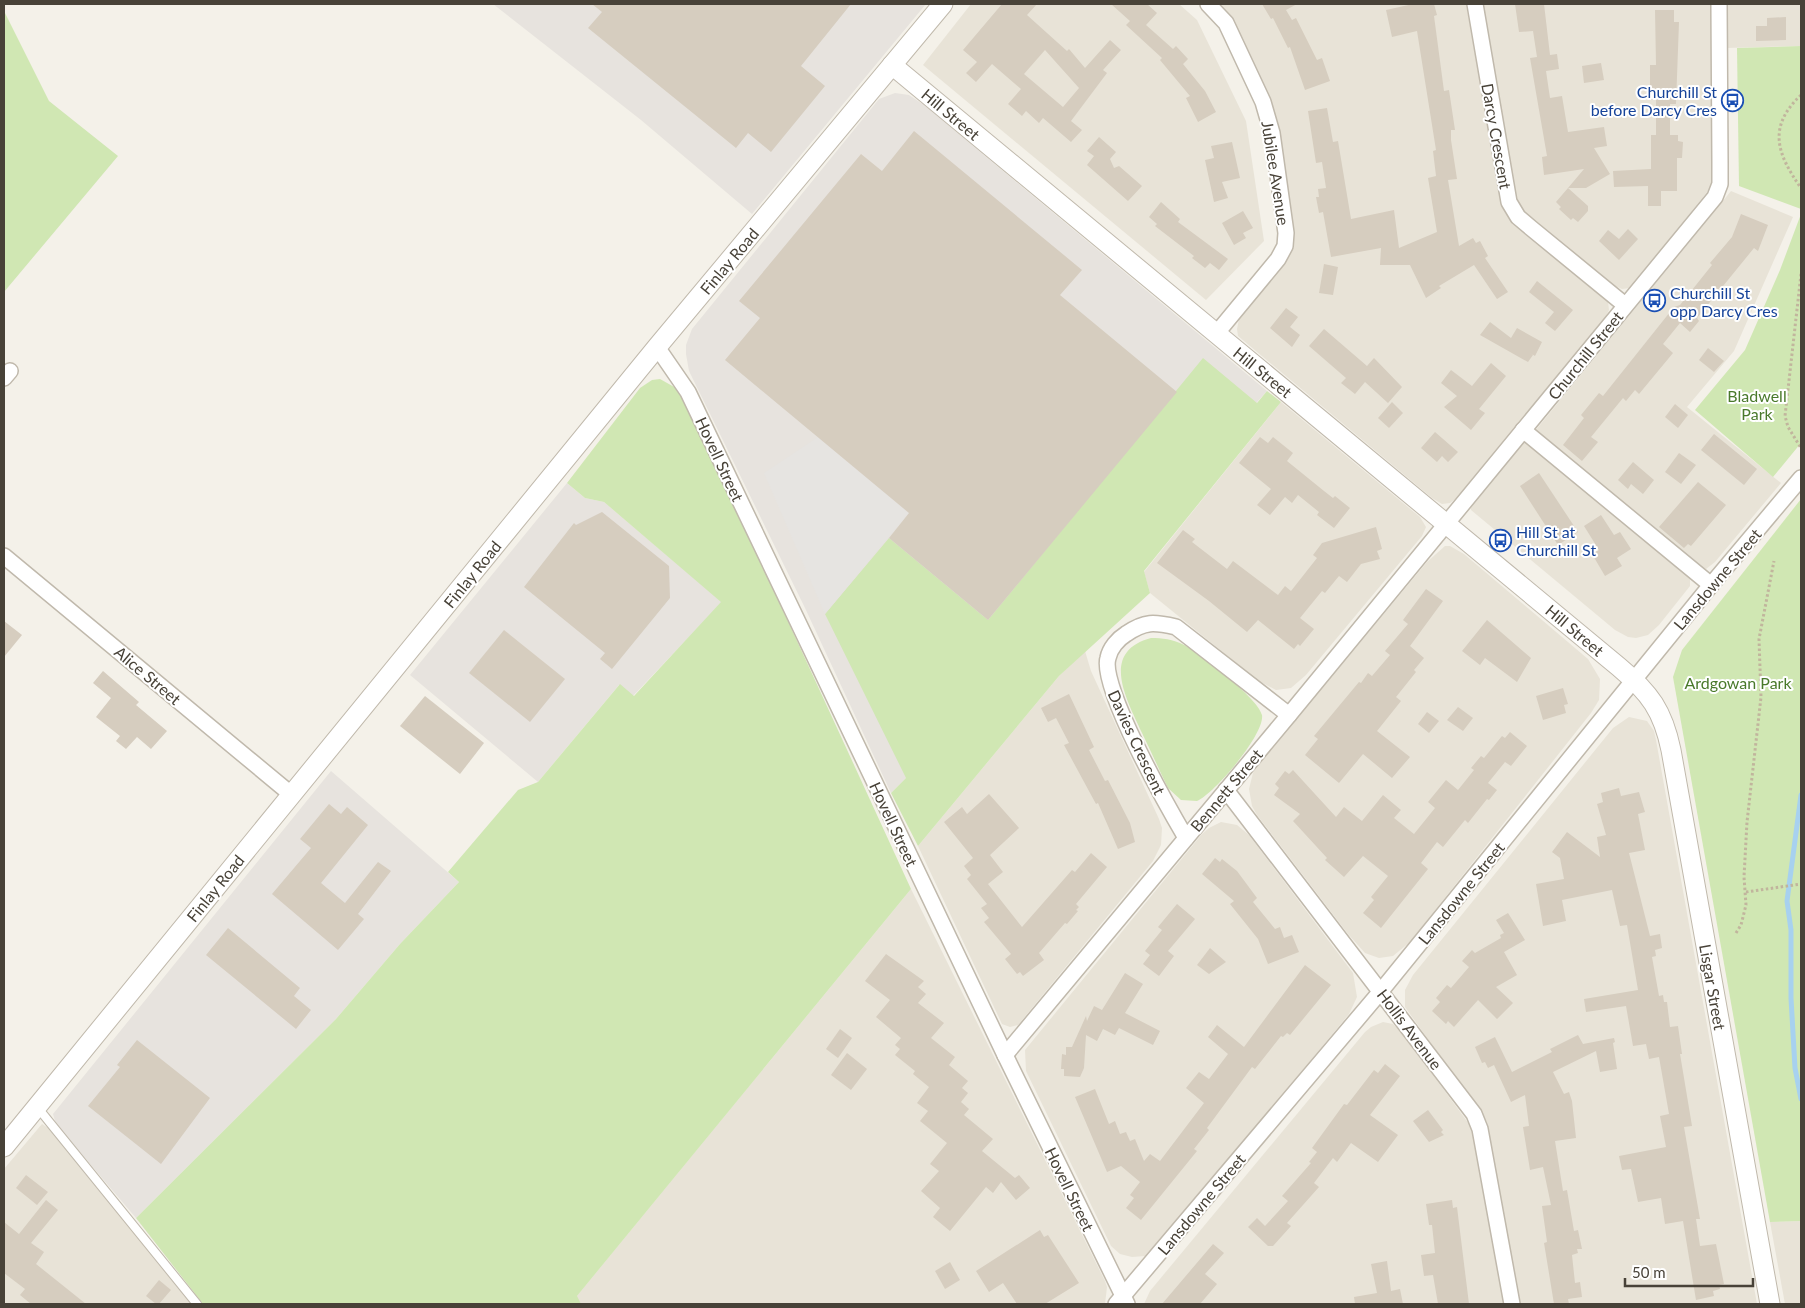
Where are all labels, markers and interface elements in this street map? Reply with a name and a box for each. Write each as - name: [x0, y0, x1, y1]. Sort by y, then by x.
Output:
- street label: Darcy Crescent: [1478, 82, 1516, 191]
- place label: Churchill St before Darcy Cres: [1591, 82, 1717, 119]
- street label: Hill Street: [918, 84, 984, 144]
- bus stop icon: Churchill St before Darcy Cres: [1721, 88, 1745, 112]
- street label: Jubilee Avenue: [1258, 119, 1294, 227]
- street label: Finlay Road: [696, 224, 762, 298]
- place label: Churchill St opp Darcy Cres: [1670, 283, 1778, 320]
- bus stop icon: Churchill St opp Darcy Cres: [1642, 289, 1666, 313]
- street label: Churchill Street: [1544, 307, 1627, 403]
- street label: Hill Street: [1230, 343, 1296, 401]
- park label: Bladwell Park: [1727, 386, 1787, 423]
- street label: Hovell Street: [692, 414, 748, 505]
- place label: Hill St at Churchill St: [1516, 522, 1596, 559]
- street label: Lansdowne Street: [1669, 524, 1765, 633]
- bus stop icon: Hill St at Churchill St: [1488, 528, 1512, 552]
- street label: Finlay Road: [439, 537, 505, 611]
- street label: Hill Street: [1542, 600, 1608, 660]
- street label: Alice Street: [111, 642, 185, 708]
- park label: Ardgowan Park: [1684, 673, 1792, 692]
- street label: Davies Crescent: [1104, 687, 1170, 798]
- street label: Bennett Street: [1186, 745, 1266, 835]
- street label: Hovell Street: [866, 779, 922, 870]
- street label: Lansdowne Street: [1414, 838, 1508, 948]
- street label: Finlay Road: [182, 851, 248, 925]
- street label: Lisgar Street: [1696, 943, 1730, 1032]
- street label: Hollis Avenue: [1374, 985, 1446, 1073]
- street label: Hovell Street: [1041, 1144, 1099, 1234]
- street label: Lansdowne Street: [1153, 1149, 1249, 1258]
- scale bar: [1625, 1256, 1752, 1288]
- text: 50 m: [1632, 1263, 1666, 1281]

